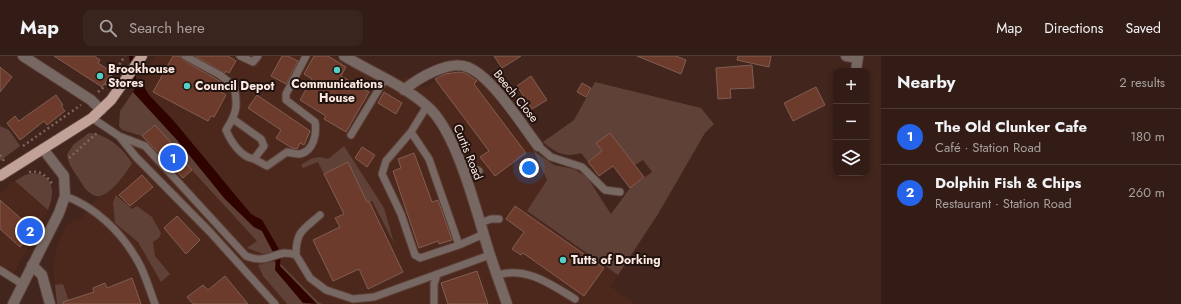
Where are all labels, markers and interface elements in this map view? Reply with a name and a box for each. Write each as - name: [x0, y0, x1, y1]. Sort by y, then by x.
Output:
- search box: [83, 10, 363, 46]
- text: Map: [20, 14, 59, 41]
- icon: search: [97, 17, 119, 39]
- text: Search here: [129, 17, 205, 39]
- text: Map: [996, 18, 1022, 38]
- text: Directions: [1044, 18, 1104, 38]
- text: Saved: [1126, 18, 1161, 38]
- place label: Brookhouse Stores: [108, 60, 175, 92]
- marker: Communications House: [332, 65, 342, 75]
- street label: Beech Close: [489, 66, 543, 126]
- map controls: [833, 68, 869, 176]
- button: +: [833, 68, 869, 104]
- text: Nearby: [897, 70, 955, 94]
- marker: Brookhouse Stores: [95, 71, 105, 81]
- text: 2 results: [1119, 73, 1165, 92]
- place label: Communications House: [291, 75, 383, 107]
- place label: Council Depot: [195, 77, 275, 95]
- marker: Council Depot: [182, 81, 192, 91]
- button: −: [833, 104, 869, 140]
- text: The Old Clunker Cafe: [935, 116, 1087, 138]
- street label: Curtis Road: [449, 121, 487, 183]
- text: 1: [907, 127, 913, 146]
- text: 180 m: [1130, 127, 1165, 146]
- text: Café · Station Road: [935, 138, 1041, 157]
- button: layers: [833, 140, 869, 176]
- pin: 1: [160, 143, 186, 173]
- your location: [519, 158, 539, 178]
- text: Dolphin Fish & Chips: [935, 172, 1081, 194]
- text: 2: [906, 183, 914, 202]
- text: 260 m: [1128, 183, 1165, 202]
- text: Restaurant · Station Road: [935, 194, 1072, 213]
- pin: 2: [17, 216, 43, 246]
- place label: Tutts of Dorking: [571, 251, 660, 269]
- marker: Tutts of Dorking: [558, 255, 568, 265]

